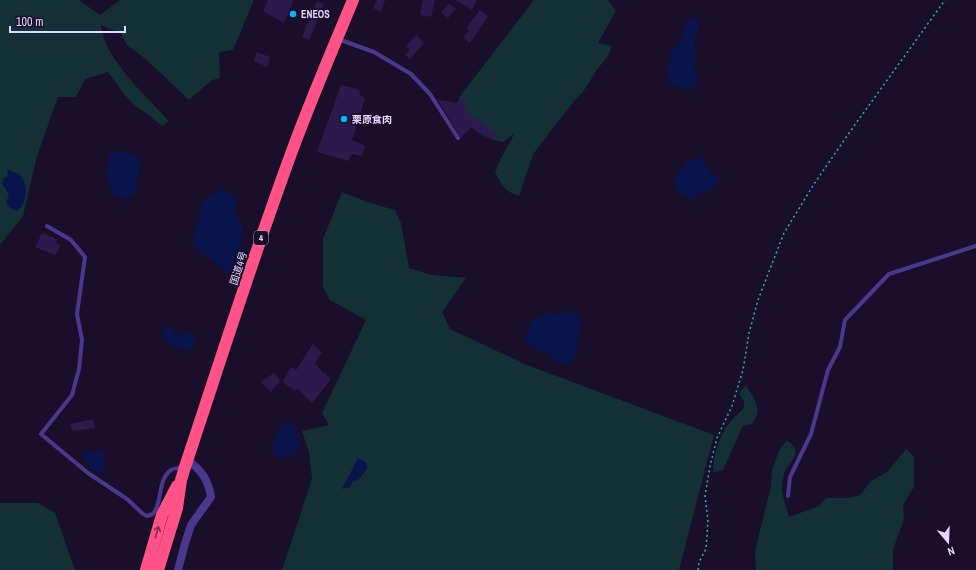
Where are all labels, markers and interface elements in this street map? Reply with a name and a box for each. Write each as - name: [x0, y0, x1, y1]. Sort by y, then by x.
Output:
- scale bar: [10, 8, 125, 34]
- place label: ENEOS: [301, 8, 330, 21]
- marker: ENEOS: [288, 9, 298, 19]
- text: 100 m: [16, 14, 43, 30]
- place label: 栗原食肉: [352, 113, 392, 126]
- marker: 栗原食肉: [339, 114, 349, 124]
- road number: 4: [254, 231, 268, 245]
- street label: 国道4号: [227, 250, 250, 287]
- north arrow: [928, 522, 968, 562]
- one-way arrow: [154, 526, 161, 539]
- text: N: [946, 544, 957, 559]

